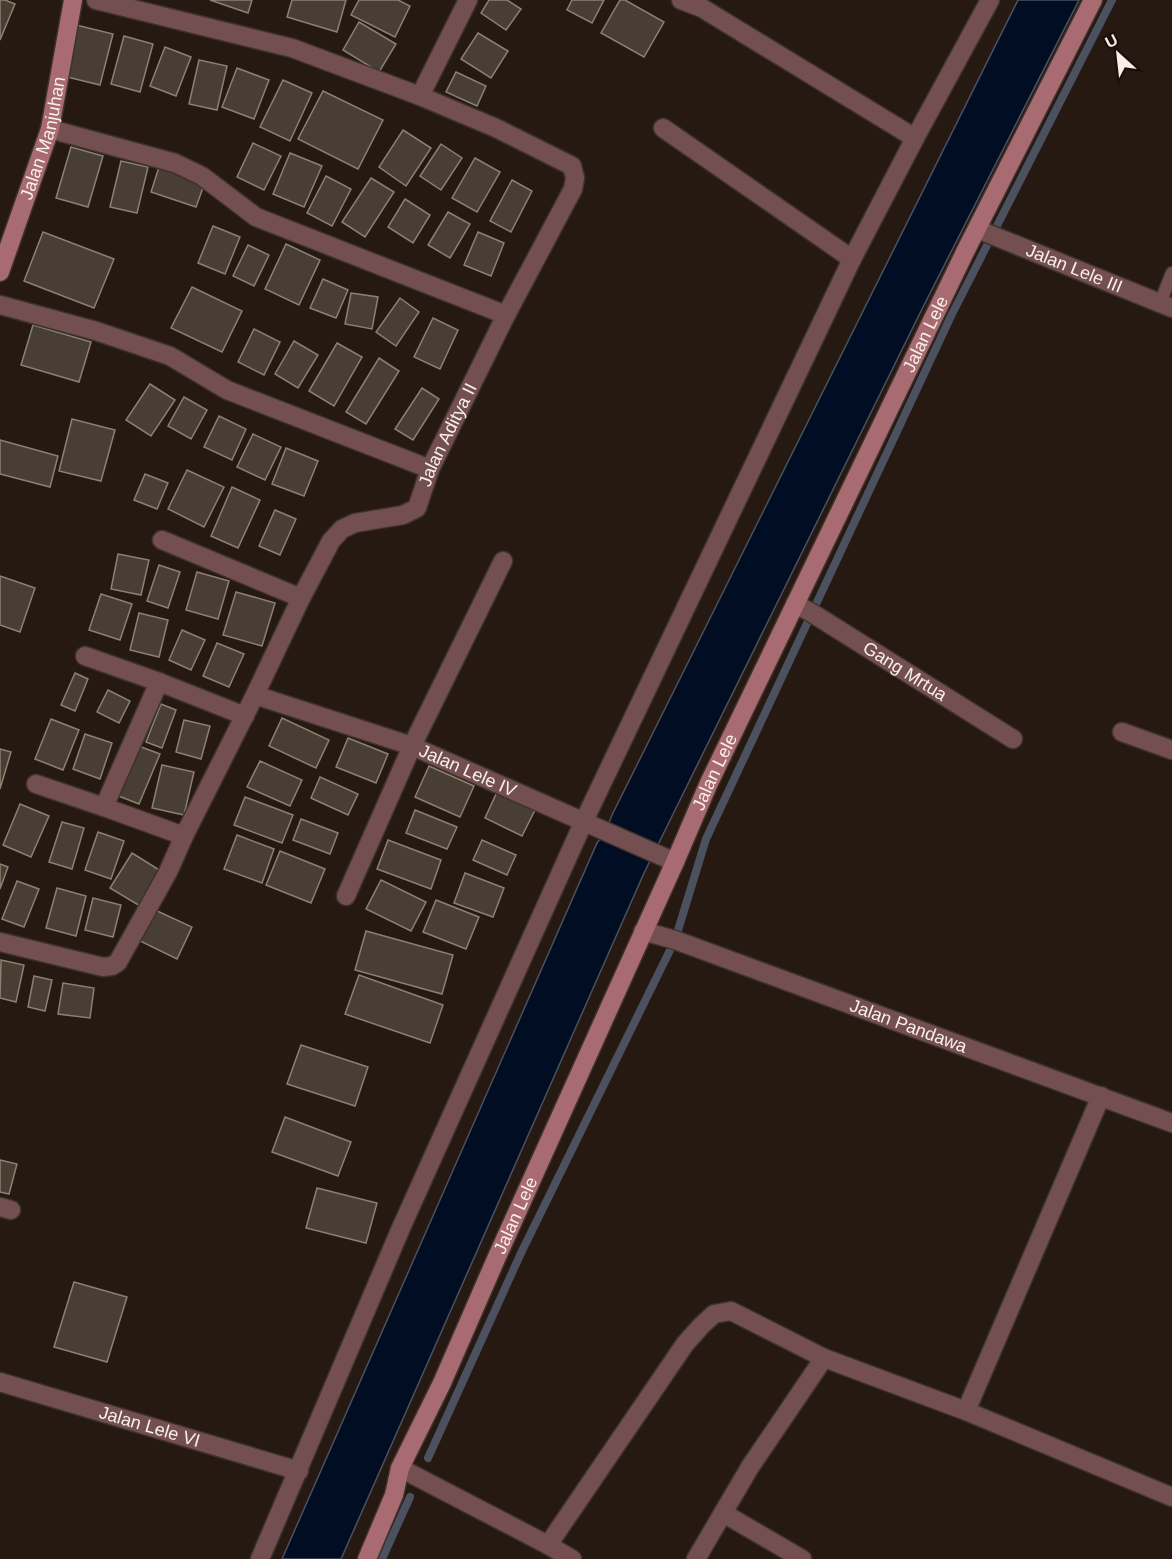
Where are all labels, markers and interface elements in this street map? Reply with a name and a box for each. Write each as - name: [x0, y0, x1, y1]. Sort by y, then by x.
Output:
- north arrow: [1088, 24, 1148, 84]
- text: U: [1102, 31, 1120, 51]
- street label: Jalan Manjuhan: [16, 75, 69, 202]
- street label: Jalan Lele III: [1023, 240, 1125, 297]
- street label: Jalan Lele: [899, 293, 952, 375]
- street label: Jalan Aditya II: [415, 380, 481, 489]
- street label: Gang Mrtua: [859, 638, 951, 706]
- street label: Jalan Lele: [688, 731, 741, 813]
- street label: Jalan Lele IV: [416, 740, 519, 801]
- street label: Jalan Pandawa: [847, 995, 971, 1057]
- street label: Jalan Lele: [490, 1174, 542, 1257]
- street label: Jalan Lele VI: [97, 1402, 202, 1451]

